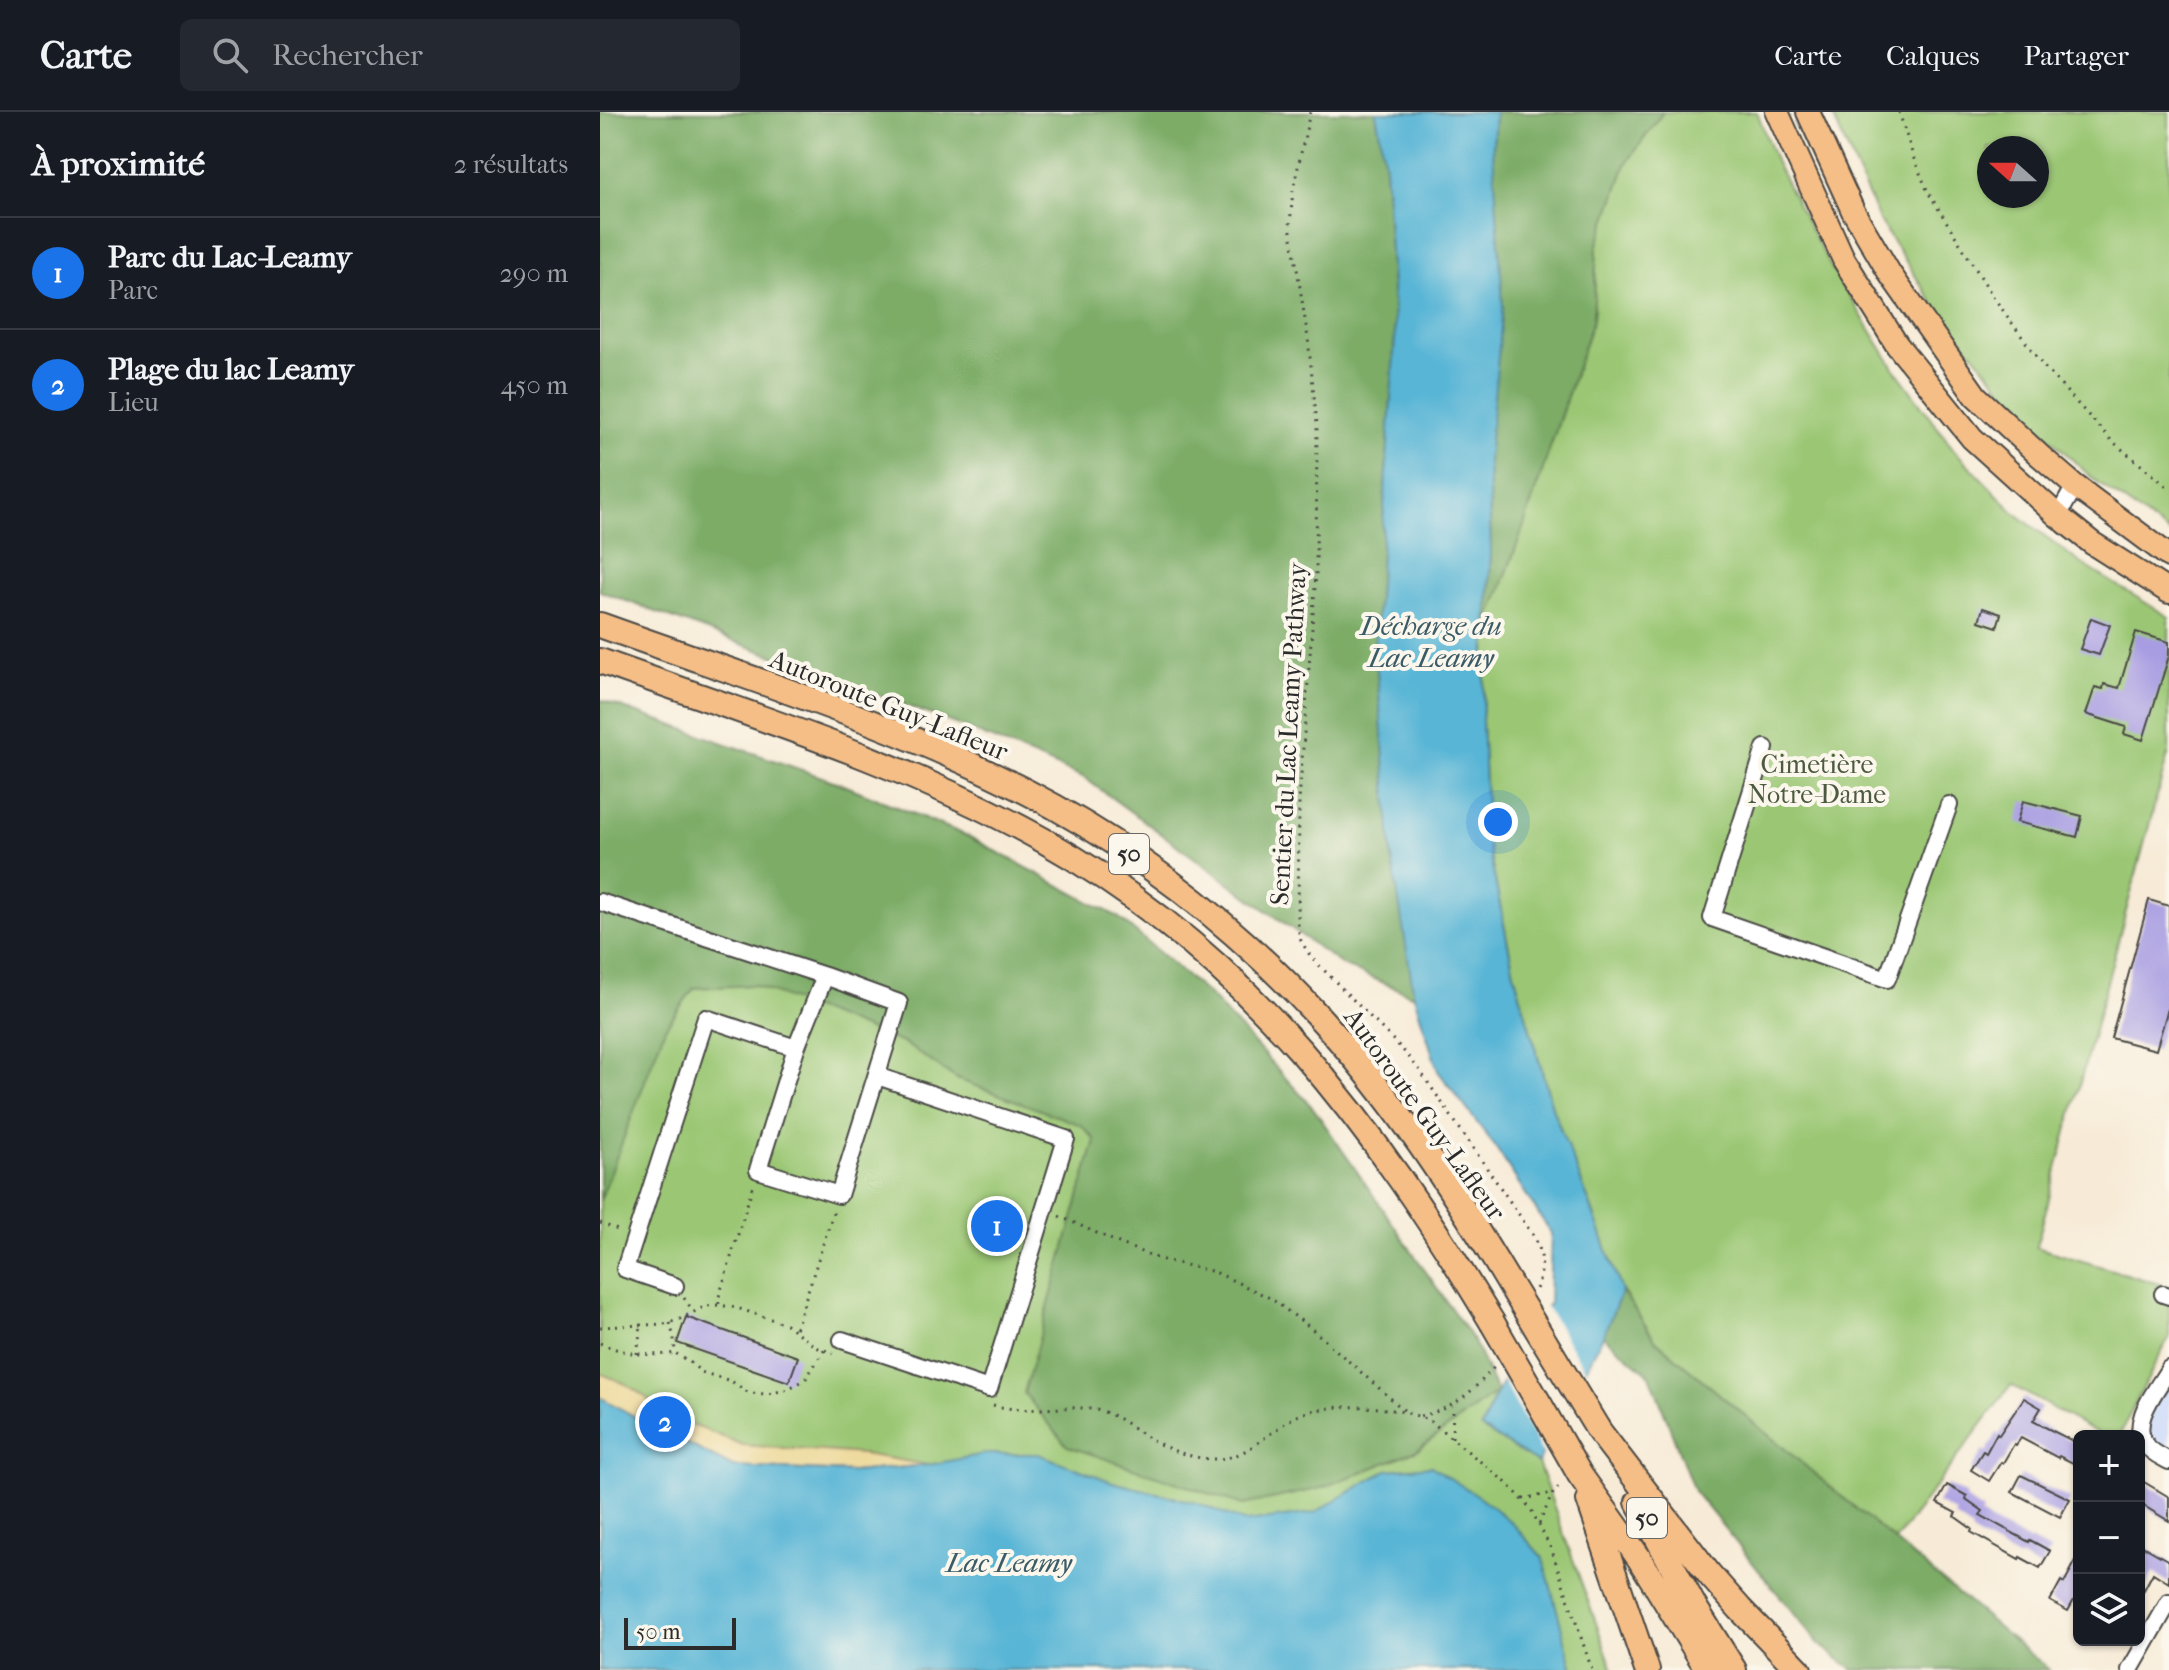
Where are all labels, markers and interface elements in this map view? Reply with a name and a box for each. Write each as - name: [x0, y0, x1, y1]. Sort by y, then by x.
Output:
- search box: [180, 19, 740, 91]
- text: Carte: [40, 33, 132, 78]
- icon: search: [208, 33, 252, 77]
- text: Rechercher: [272, 38, 423, 73]
- text: Carte: [1774, 39, 1842, 72]
- text: Calques: [1886, 39, 1980, 72]
- text: Partager: [2024, 39, 2129, 72]
- north arrow: [1977, 136, 2049, 208]
- text: À proximité: [32, 144, 205, 184]
- text: 2 résultats: [454, 149, 568, 180]
- text: Parc du Lac-Leamy: [108, 240, 352, 275]
- text: 1: [53, 258, 63, 289]
- text: 290 m: [499, 258, 568, 289]
- text: Parc: [108, 275, 158, 306]
- text: Plage du lac Leamy: [108, 352, 354, 387]
- text: 2: [51, 370, 65, 401]
- text: 450 m: [501, 370, 568, 401]
- text: Lieu: [108, 387, 159, 418]
- street label: Sentier du Lac Leamy Pathway: [1264, 561, 1313, 906]
- water label: Décharge du Lac Leamy: [1358, 609, 1502, 674]
- street label: Autoroute Guy-Lafleur: [764, 643, 1012, 767]
- park label: Cimetière Notre-Dame: [1748, 749, 1886, 810]
- your location: [1478, 802, 1518, 842]
- road number: 50: [1109, 834, 1149, 874]
- street label: Autoroute Guy-Lafleur: [1337, 1002, 1512, 1226]
- pin: 1: [971, 1196, 1023, 1256]
- pin: 2: [639, 1392, 691, 1452]
- map controls: [2073, 1430, 2145, 1646]
- button: +: [2073, 1430, 2145, 1502]
- road number: 50: [1627, 1498, 1667, 1538]
- button: −: [2073, 1502, 2145, 1574]
- water label: Lac Leamy: [944, 1546, 1074, 1579]
- button: layers: [2073, 1574, 2145, 1646]
- scale bar: [624, 1614, 736, 1650]
- text: 50 m: [636, 1619, 681, 1645]

